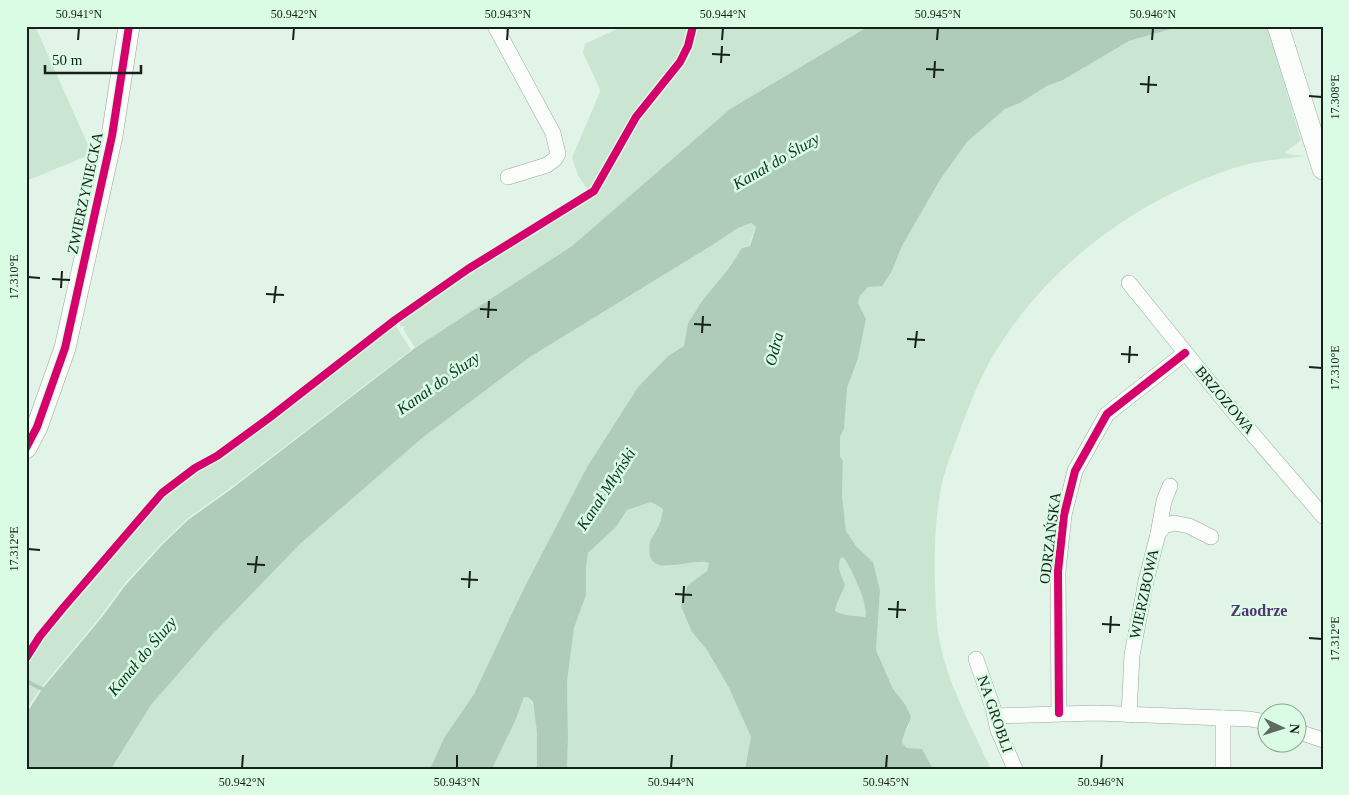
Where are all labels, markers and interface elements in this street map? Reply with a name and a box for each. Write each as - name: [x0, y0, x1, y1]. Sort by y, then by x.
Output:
- text: 50.941°N: [56, 7, 103, 21]
- text: 50.942°N: [271, 7, 318, 21]
- text: 50.943°N: [485, 7, 532, 21]
- text: 50.944°N: [700, 7, 747, 21]
- text: 50.945°N: [915, 7, 962, 21]
- text: 50.946°N: [1130, 7, 1177, 21]
- scale bar: [45, 42, 141, 74]
- text: 50 m: [52, 52, 83, 68]
- text: 17.308°E: [1328, 74, 1342, 120]
- water label: Kanał do Śluzy: [728, 128, 823, 194]
- street label: ZWIERZYNIECKA: [64, 130, 106, 255]
- text: 17.310°E: [7, 254, 21, 300]
- water label: Odra: [761, 330, 787, 368]
- text: 17.310°E: [1328, 345, 1342, 391]
- water label: Kanał do Śluzy: [392, 347, 484, 419]
- street label: BRZOZOWA: [1192, 363, 1258, 437]
- water label: Kanał Młyński: [573, 445, 640, 534]
- street label: ODRZAŃSKA: [1036, 491, 1064, 585]
- text: 17.312°E: [7, 526, 21, 572]
- street label: WIERZBOWA: [1127, 547, 1161, 640]
- district label: Zaodrze: [1231, 602, 1287, 619]
- water label: Kanał do Śluzy: [103, 612, 181, 700]
- text: 17.312°E: [1328, 616, 1342, 662]
- street label: NA GROBLI: [974, 673, 1016, 755]
- north arrow: [1256, 702, 1306, 752]
- text: N: [1287, 723, 1302, 734]
- text: 50.942°N: [219, 775, 266, 789]
- text: 50.943°N: [434, 775, 481, 789]
- text: 50.944°N: [648, 775, 695, 789]
- text: 50.945°N: [863, 775, 910, 789]
- text: 50.946°N: [1078, 775, 1125, 789]

